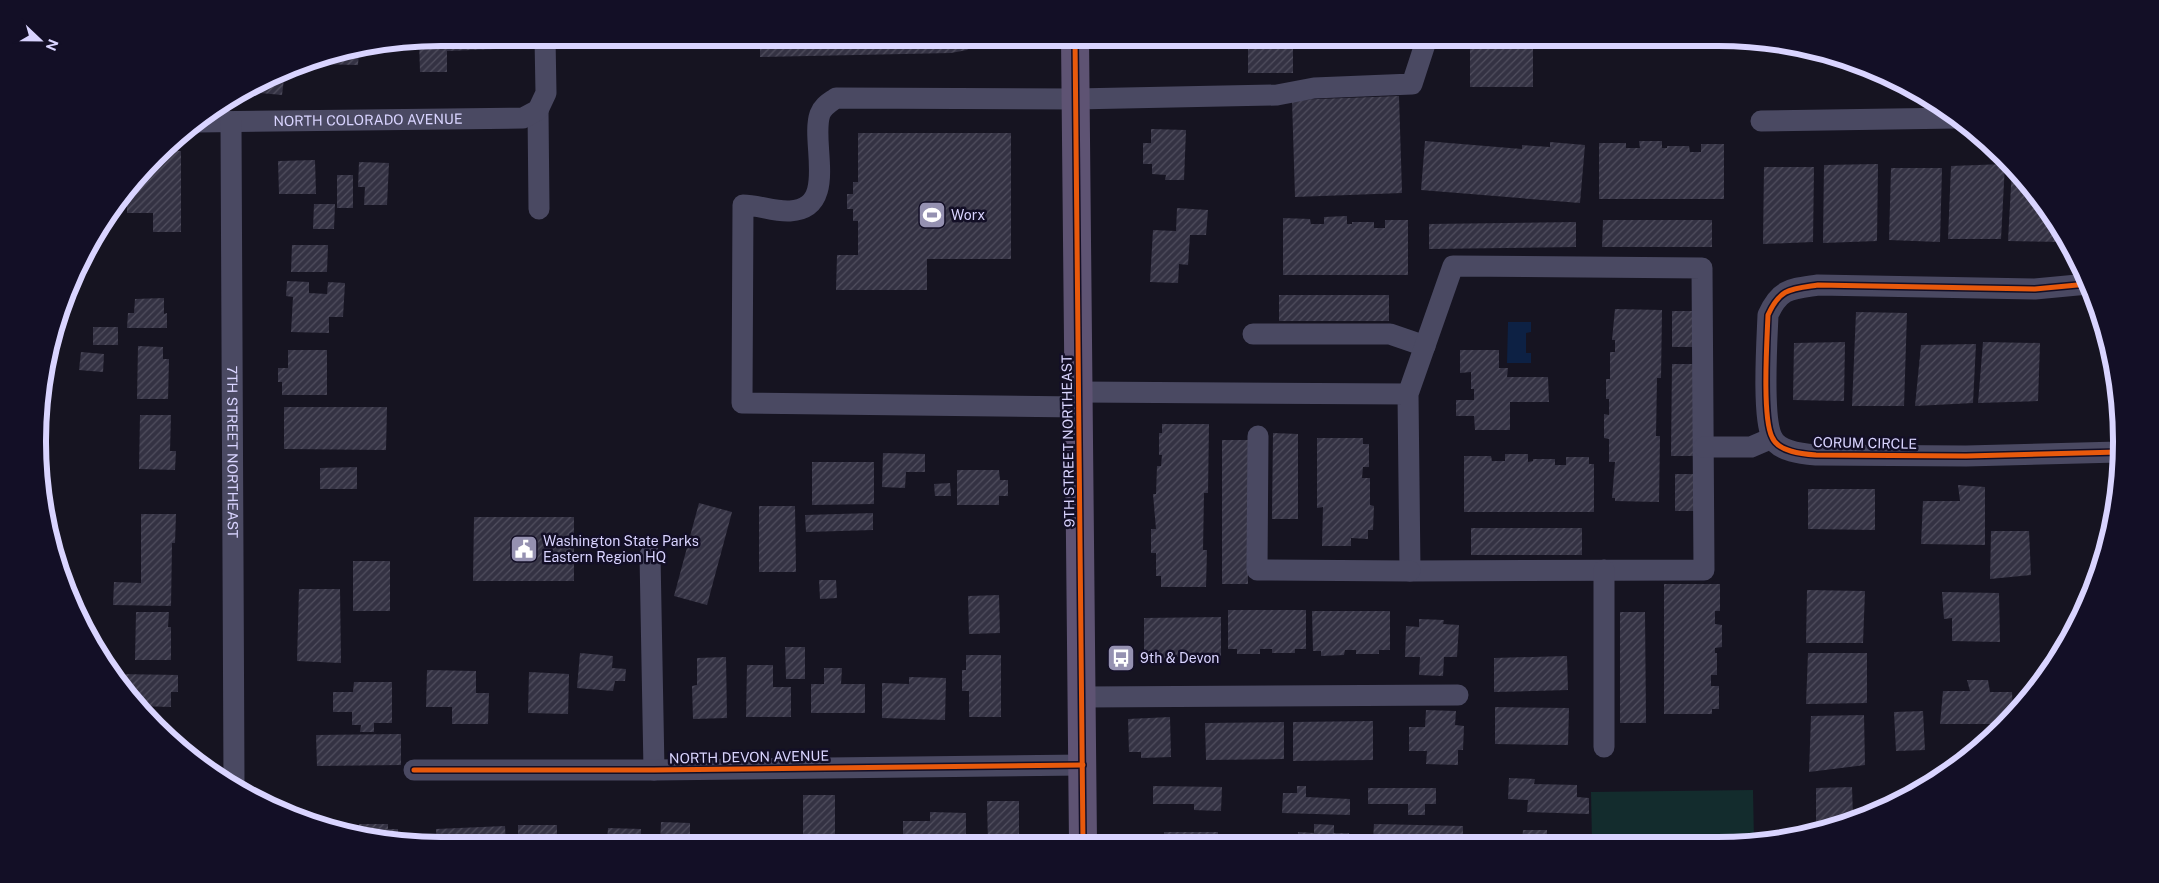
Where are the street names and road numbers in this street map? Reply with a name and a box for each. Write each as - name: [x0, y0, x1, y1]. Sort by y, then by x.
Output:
- street label: NORTH COLORADO AVENUE: [273, 111, 463, 129]
- street label: 9TH STREET NORTHEAST: [1058, 355, 1078, 527]
- street label: 7TH STREET NORTHEAST: [224, 366, 241, 538]
- street label: CORUM CIRCLE: [1813, 434, 1917, 452]
- street label: NORTH DEVON AVENUE: [669, 748, 829, 766]

